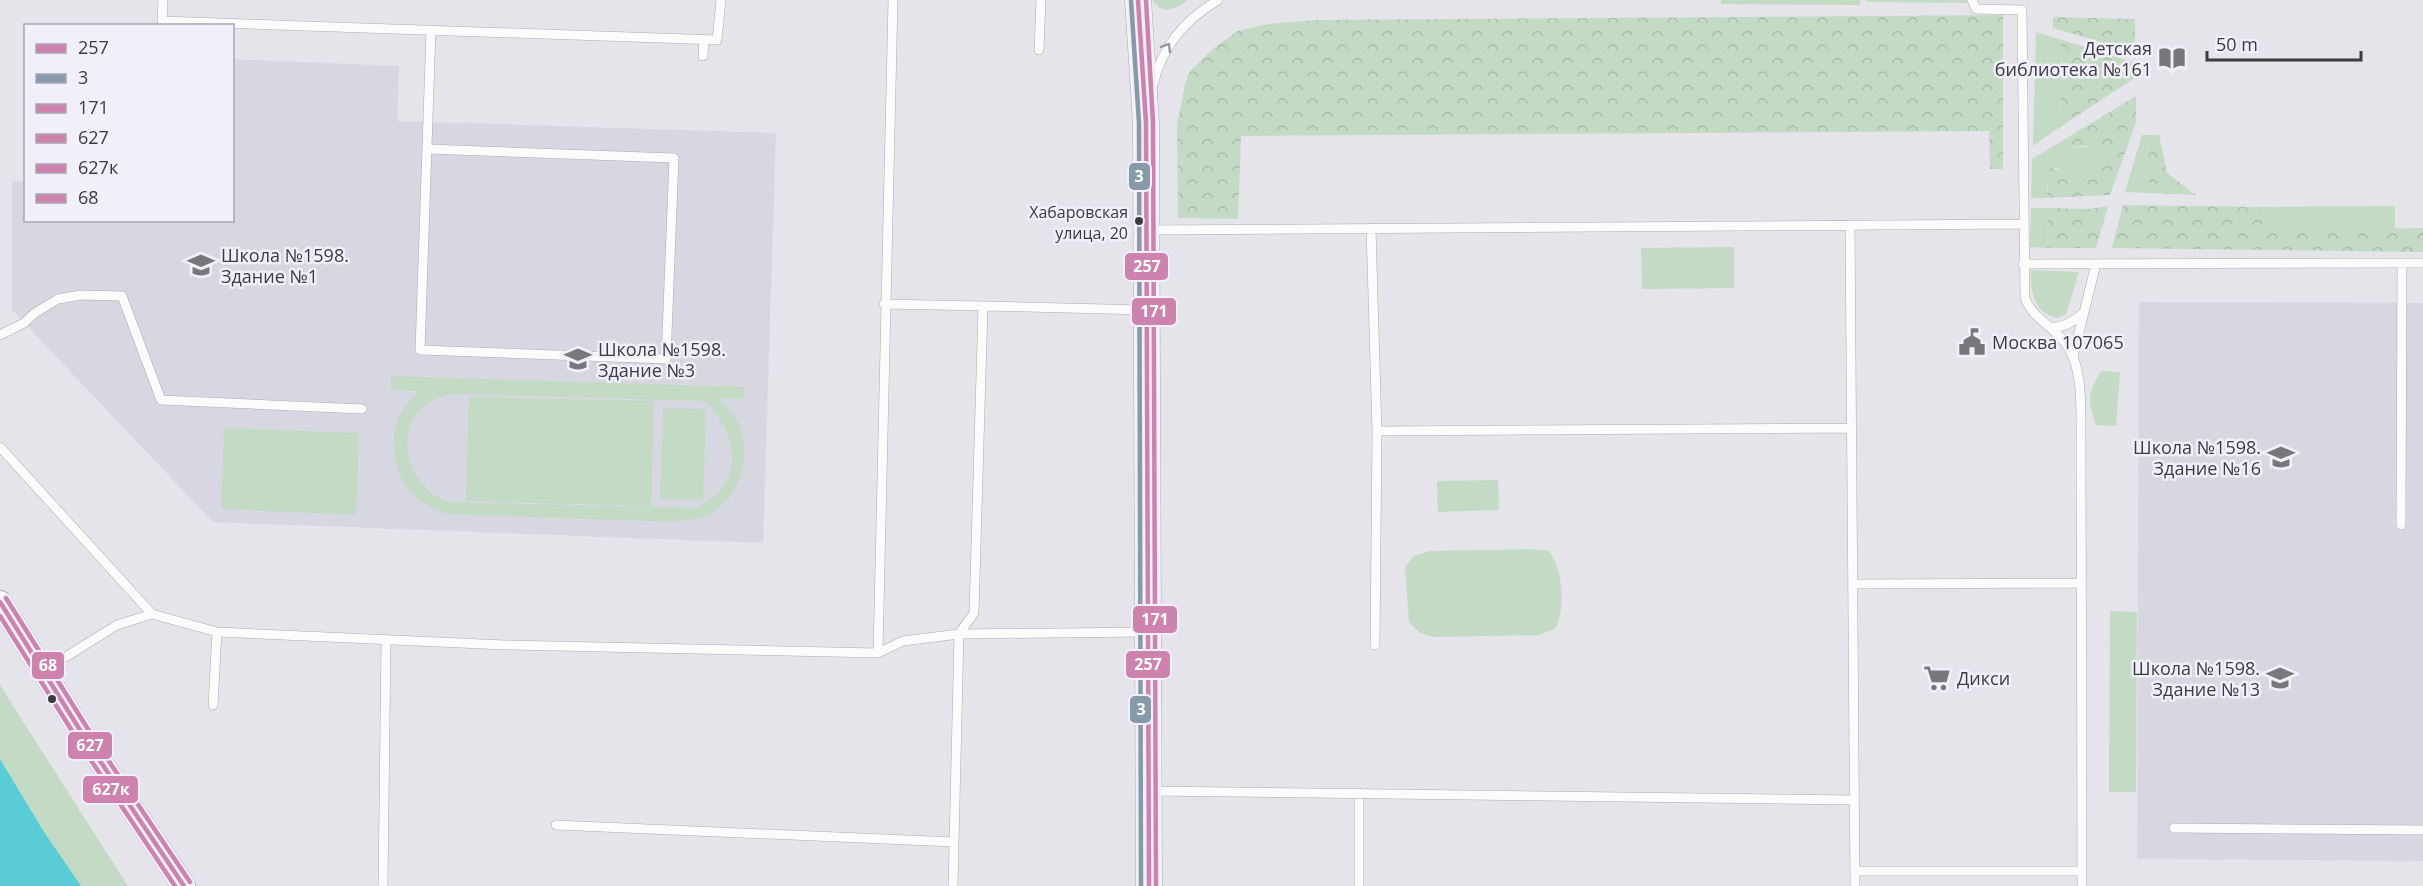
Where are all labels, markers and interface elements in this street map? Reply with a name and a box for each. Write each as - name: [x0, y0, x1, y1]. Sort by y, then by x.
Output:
- legend: [24, 24, 234, 222]
- scale bar: [2207, 24, 2362, 62]
- text: 50 m: [2216, 32, 2258, 56]
- text: 257: [78, 35, 109, 59]
- place label: Детская библиотека №161: [1995, 36, 2152, 81]
- one-way arrow: [1160, 43, 1172, 53]
- library icon: Детская библиотека №161: [2157, 43, 2187, 73]
- text: 3: [78, 65, 88, 89]
- text: 171: [78, 95, 109, 119]
- text: 627: [78, 125, 109, 149]
- text: 627к: [78, 155, 119, 179]
- line badge: 3: [1128, 162, 1151, 191]
- text: 3: [1134, 165, 1144, 187]
- text: 68: [78, 185, 99, 209]
- place label: Хабаровская улица, 20: [1029, 201, 1128, 244]
- marker: Хабаровская улица, 20: [1133, 215, 1145, 227]
- place label: Школа №1598. Здание №1: [221, 243, 349, 288]
- school or university icon: Школа №1598. Здание №1: [186, 250, 216, 280]
- line badge: 257: [1124, 252, 1169, 281]
- text: 257: [1133, 255, 1161, 277]
- line badge: 171: [1131, 297, 1177, 326]
- text: 171: [1140, 300, 1168, 322]
- public building icon: Москва 107065: [1957, 327, 1987, 357]
- place label: Москва 107065: [1992, 330, 2124, 354]
- place label: Школа №1598. Здание №3: [598, 337, 726, 382]
- school or university icon: Школа №1598. Здание №3: [563, 344, 593, 374]
- place label: Школа №1598. Здание №16: [2133, 435, 2261, 480]
- school or university icon: Школа №1598. Здание №16: [2266, 442, 2296, 472]
- line badge: 171: [1132, 605, 1178, 634]
- text: 171: [1141, 608, 1169, 630]
- line badge: 257: [1125, 650, 1171, 679]
- line badge: 68: [31, 651, 65, 680]
- text: 257: [1134, 653, 1162, 675]
- text: 68: [39, 654, 57, 676]
- place label: Школа №1598. Здание №13: [2132, 656, 2260, 701]
- supermarket icon: Дикси: [1922, 663, 1952, 693]
- school or university icon: Школа №1598. Здание №13: [2265, 663, 2295, 693]
- place label: Дикси: [1957, 666, 2010, 690]
- unlabelled marker: [46, 693, 58, 705]
- line badge: 3: [1129, 695, 1152, 724]
- text: 3: [1136, 698, 1146, 720]
- line badge: 627: [67, 731, 113, 760]
- text: 627: [76, 734, 104, 756]
- line badge: 627к: [82, 775, 139, 804]
- text: 627к: [92, 778, 130, 800]

